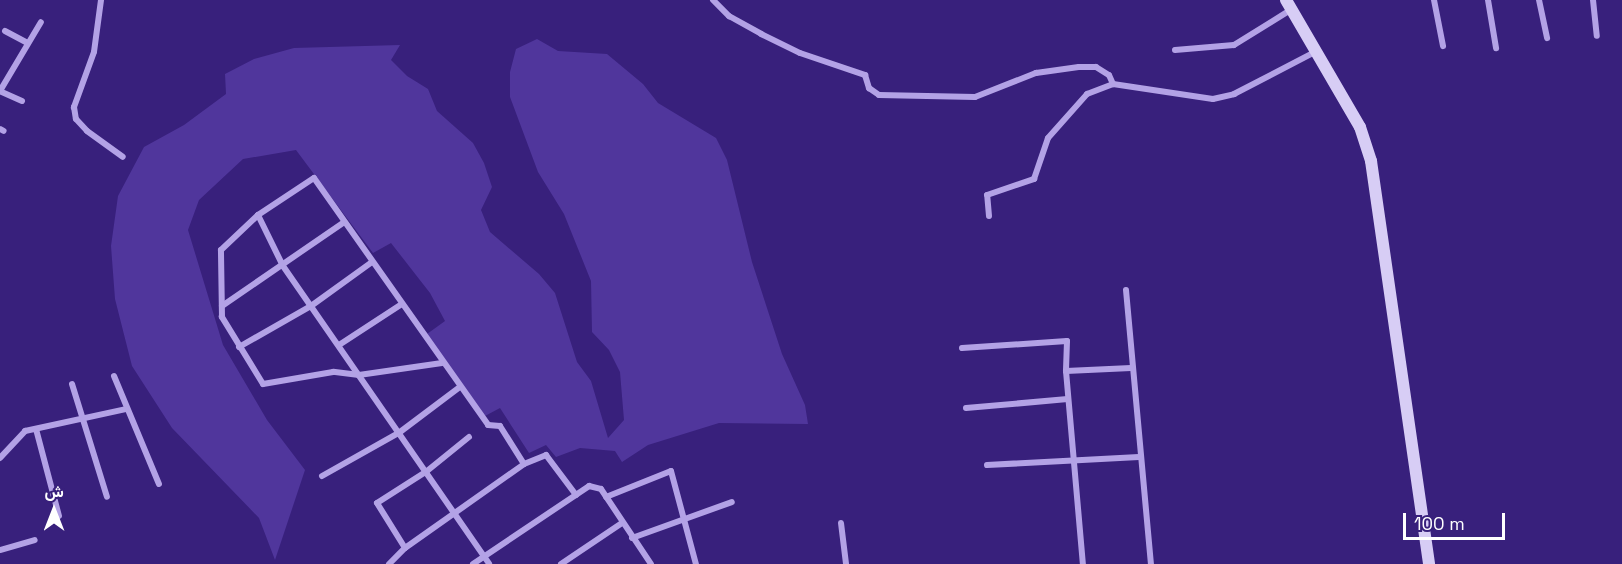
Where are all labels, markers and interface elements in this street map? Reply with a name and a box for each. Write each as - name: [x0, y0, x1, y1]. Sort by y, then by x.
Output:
- north arrow: [24, 480, 84, 540]
- text: ش: [44, 481, 64, 502]
- scale bar: [1406, 501, 1508, 539]
- text: 100 m: [1414, 512, 1465, 535]

